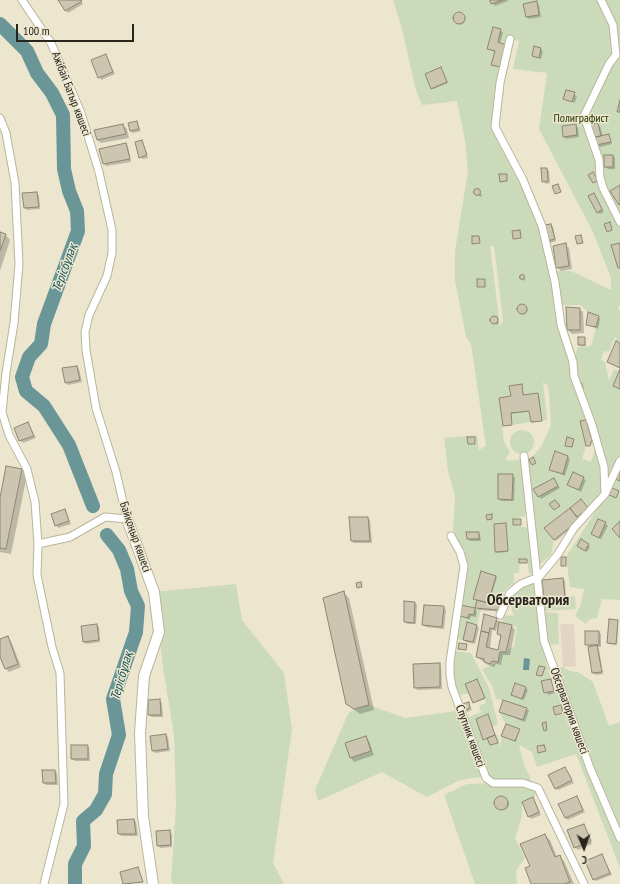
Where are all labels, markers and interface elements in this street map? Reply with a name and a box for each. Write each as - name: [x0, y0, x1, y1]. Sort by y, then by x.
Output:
- scale bar: [18, 16, 136, 42]
- text: 100 m: [23, 23, 50, 38]
- street label: Ажібай Батыр көшесі: [48, 50, 94, 138]
- park label: Полиграфист: [553, 112, 609, 126]
- water label: Терісбұлақ: [49, 242, 81, 294]
- street label: Байқоңыр көшесі: [116, 500, 154, 574]
- district label: Обсерватория: [487, 590, 569, 610]
- water label: Терісбұлақ: [108, 650, 136, 702]
- street label: Обсерватория көшесі: [547, 666, 591, 756]
- street label: Спутник көшесі: [452, 703, 488, 769]
- north arrow: [564, 828, 604, 868]
- text: С: [582, 853, 587, 867]

